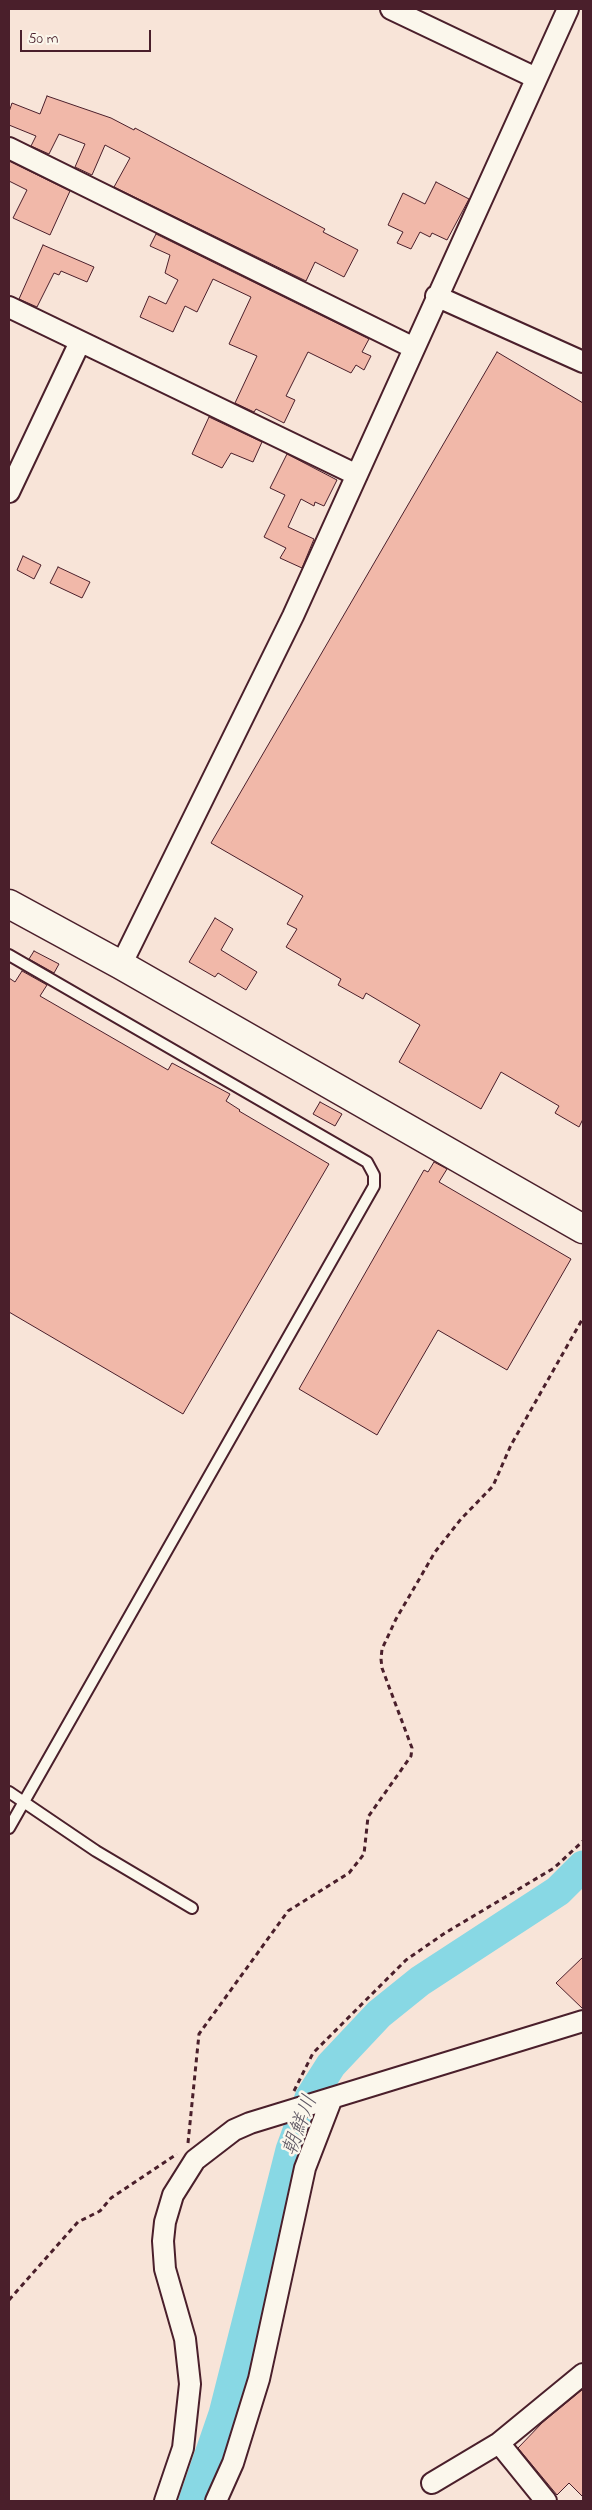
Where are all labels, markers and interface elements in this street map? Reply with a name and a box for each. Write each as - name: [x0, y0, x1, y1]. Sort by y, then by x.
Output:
- scale bar: [22, 20, 154, 52]
- text: 50 m: [28, 28, 58, 50]
- water label: 朝鮮川: [279, 2092, 325, 2160]

